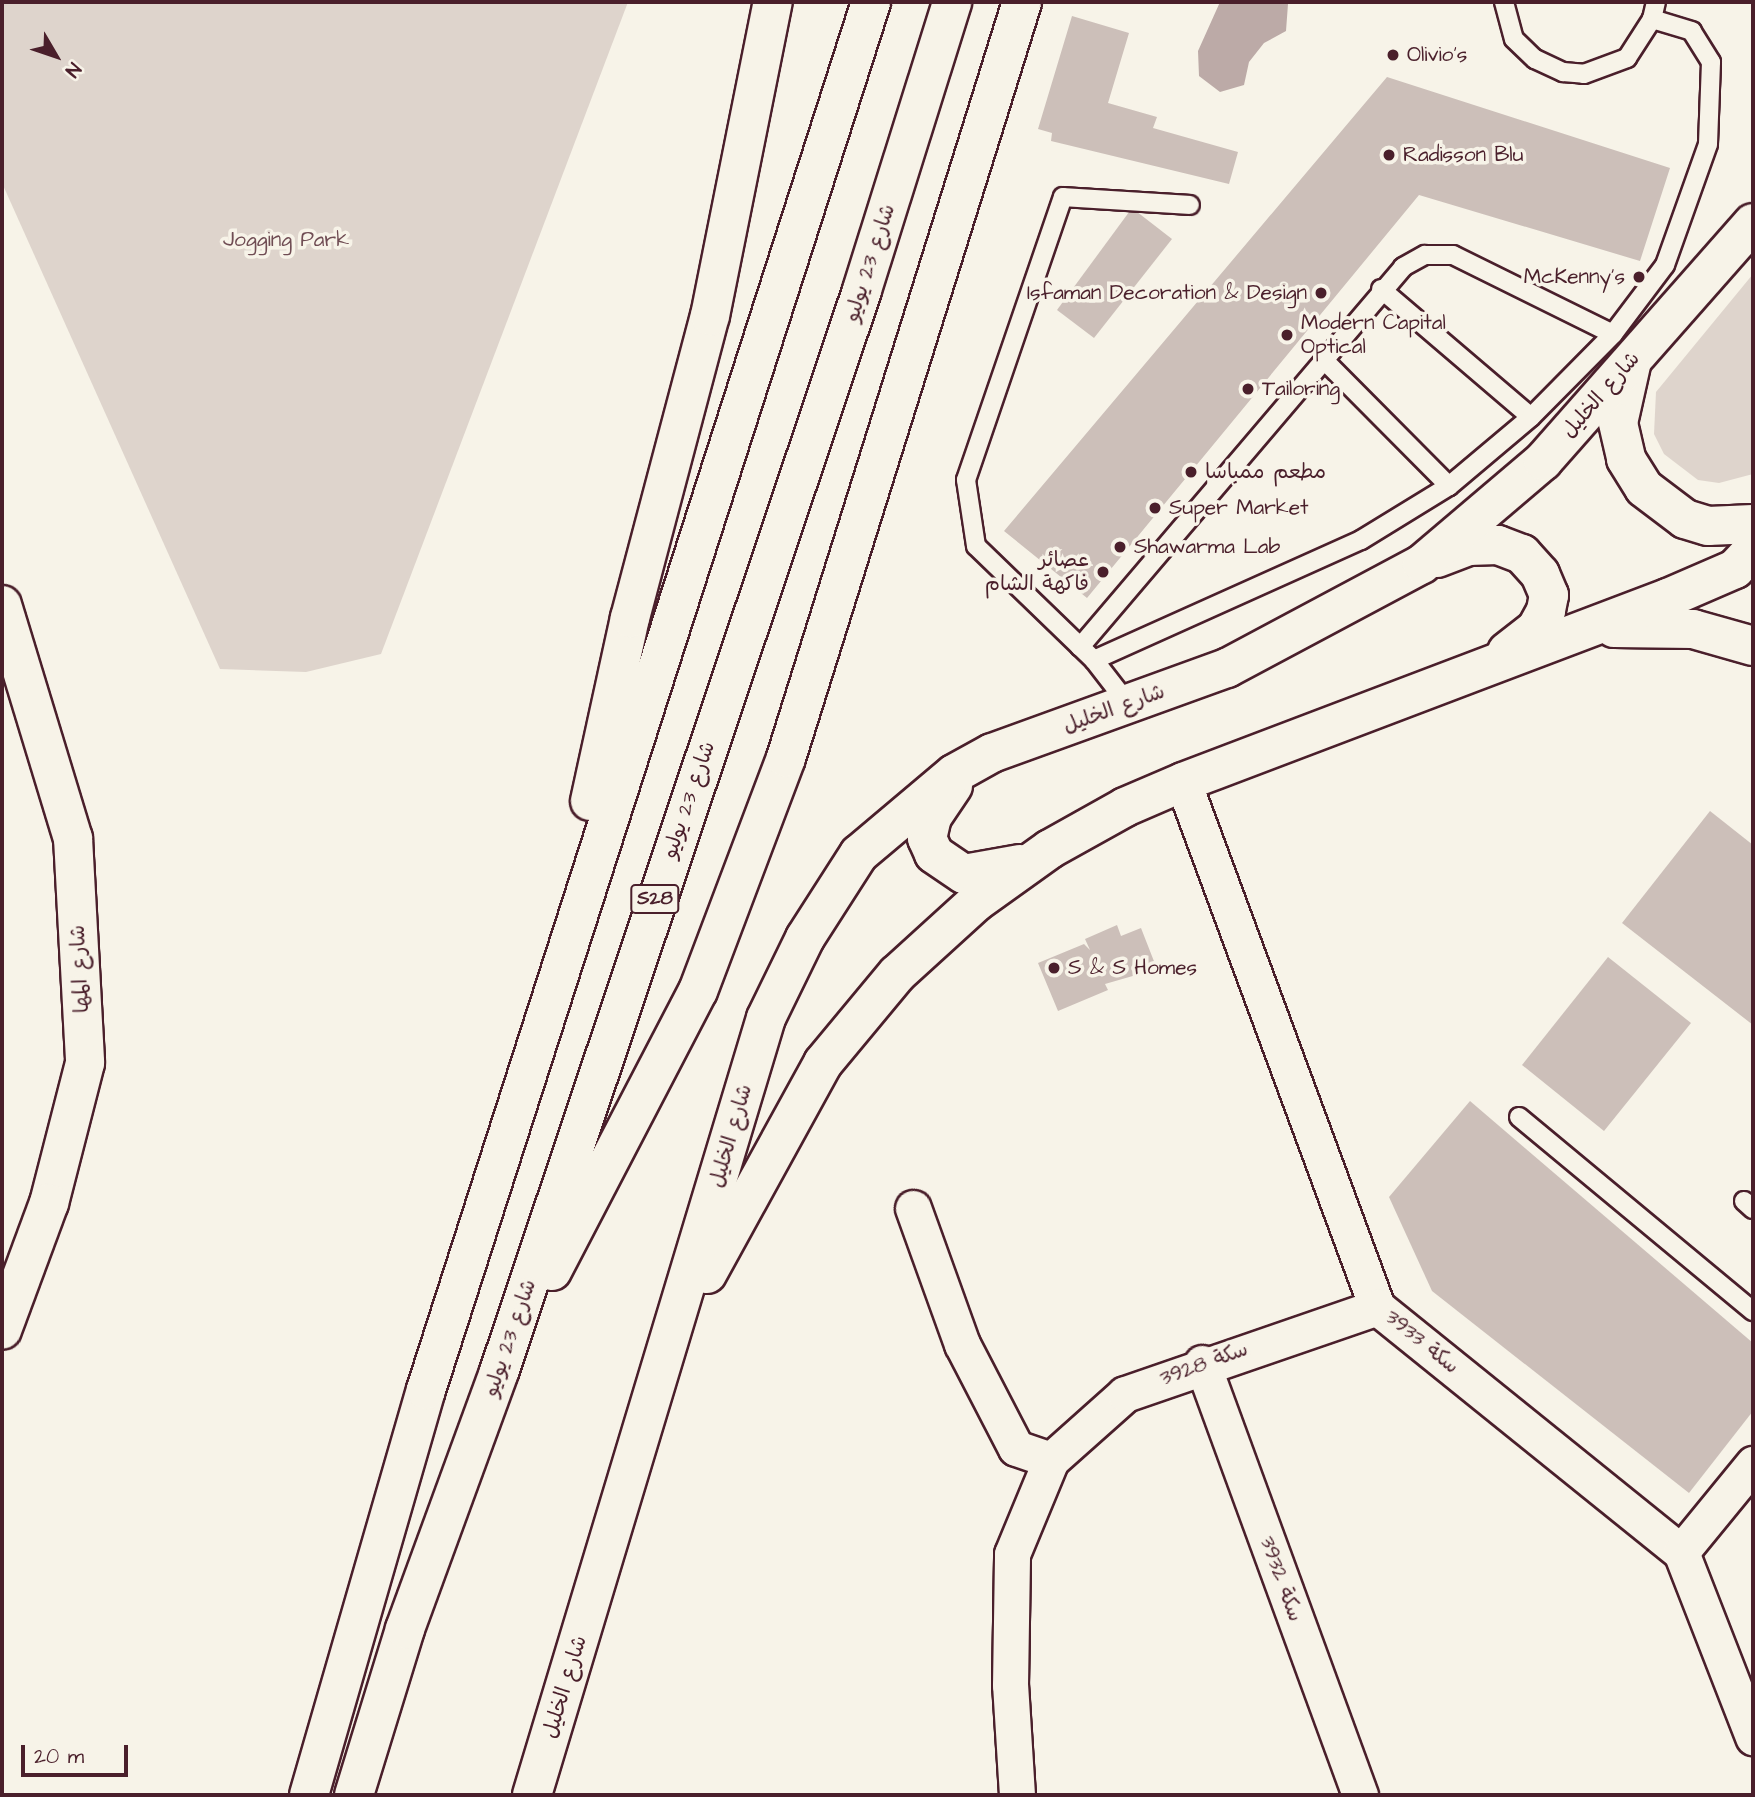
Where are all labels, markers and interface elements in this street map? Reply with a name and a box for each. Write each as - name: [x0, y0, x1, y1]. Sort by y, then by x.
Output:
- north arrow: [21, 21, 91, 91]
- place label: Olivio's: [1407, 42, 1467, 68]
- marker: Olivio's: [1385, 47, 1401, 63]
- text: N: [58, 56, 87, 83]
- place label: Radisson Blu: [1403, 142, 1523, 168]
- marker: Radisson Blu: [1381, 147, 1397, 163]
- street label: شارع 23 يوليو: [839, 201, 901, 325]
- park label: Jogging Park: [223, 227, 349, 253]
- place label: McKenny's: [1524, 264, 1625, 290]
- marker: McKenny's: [1631, 269, 1647, 285]
- place label: Isfaman Decoration & Design: [1027, 280, 1307, 306]
- marker: Isfaman Decoration & Design: [1313, 285, 1329, 301]
- place label: Modern Capital Optical: [1301, 310, 1446, 360]
- marker: Modern Capital Optical: [1279, 327, 1295, 343]
- street label: شارع الخليل: [1557, 347, 1645, 443]
- place label: Tailoring: [1262, 376, 1340, 402]
- marker: Tailoring: [1240, 381, 1256, 397]
- place label: مطعم ممباسا: [1205, 459, 1326, 485]
- marker: مطعم ممباسا: [1183, 464, 1199, 480]
- place label: Super Market: [1169, 495, 1309, 521]
- marker: Super Market: [1147, 500, 1163, 516]
- place label: Shawarma Lab: [1134, 534, 1280, 560]
- marker: Shawarma Lab: [1112, 539, 1128, 555]
- place label: عصائر فاكهة الشام: [985, 547, 1089, 597]
- marker: عصائر فاكهة الشام: [1095, 564, 1111, 580]
- street label: شارع الخليل: [1060, 679, 1168, 739]
- street label: شارع 23 يوليو: [657, 738, 721, 862]
- road number: S28: [629, 884, 681, 914]
- street label: شارع المها: [65, 924, 95, 1014]
- place label: S & S Homes: [1068, 955, 1197, 981]
- marker: S & S Homes: [1046, 960, 1062, 976]
- street label: شارع الخليل: [704, 1081, 758, 1191]
- street label: شارع 23 يوليو: [478, 1276, 542, 1400]
- street label: سكة 3933: [1380, 1305, 1464, 1379]
- street label: سكة 3928: [1157, 1336, 1251, 1392]
- street label: سكة 3932: [1254, 1533, 1308, 1625]
- street label: شارع الخليل: [537, 1633, 593, 1741]
- scale bar: [24, 1730, 131, 1774]
- text: 20 m: [34, 1742, 84, 1771]

